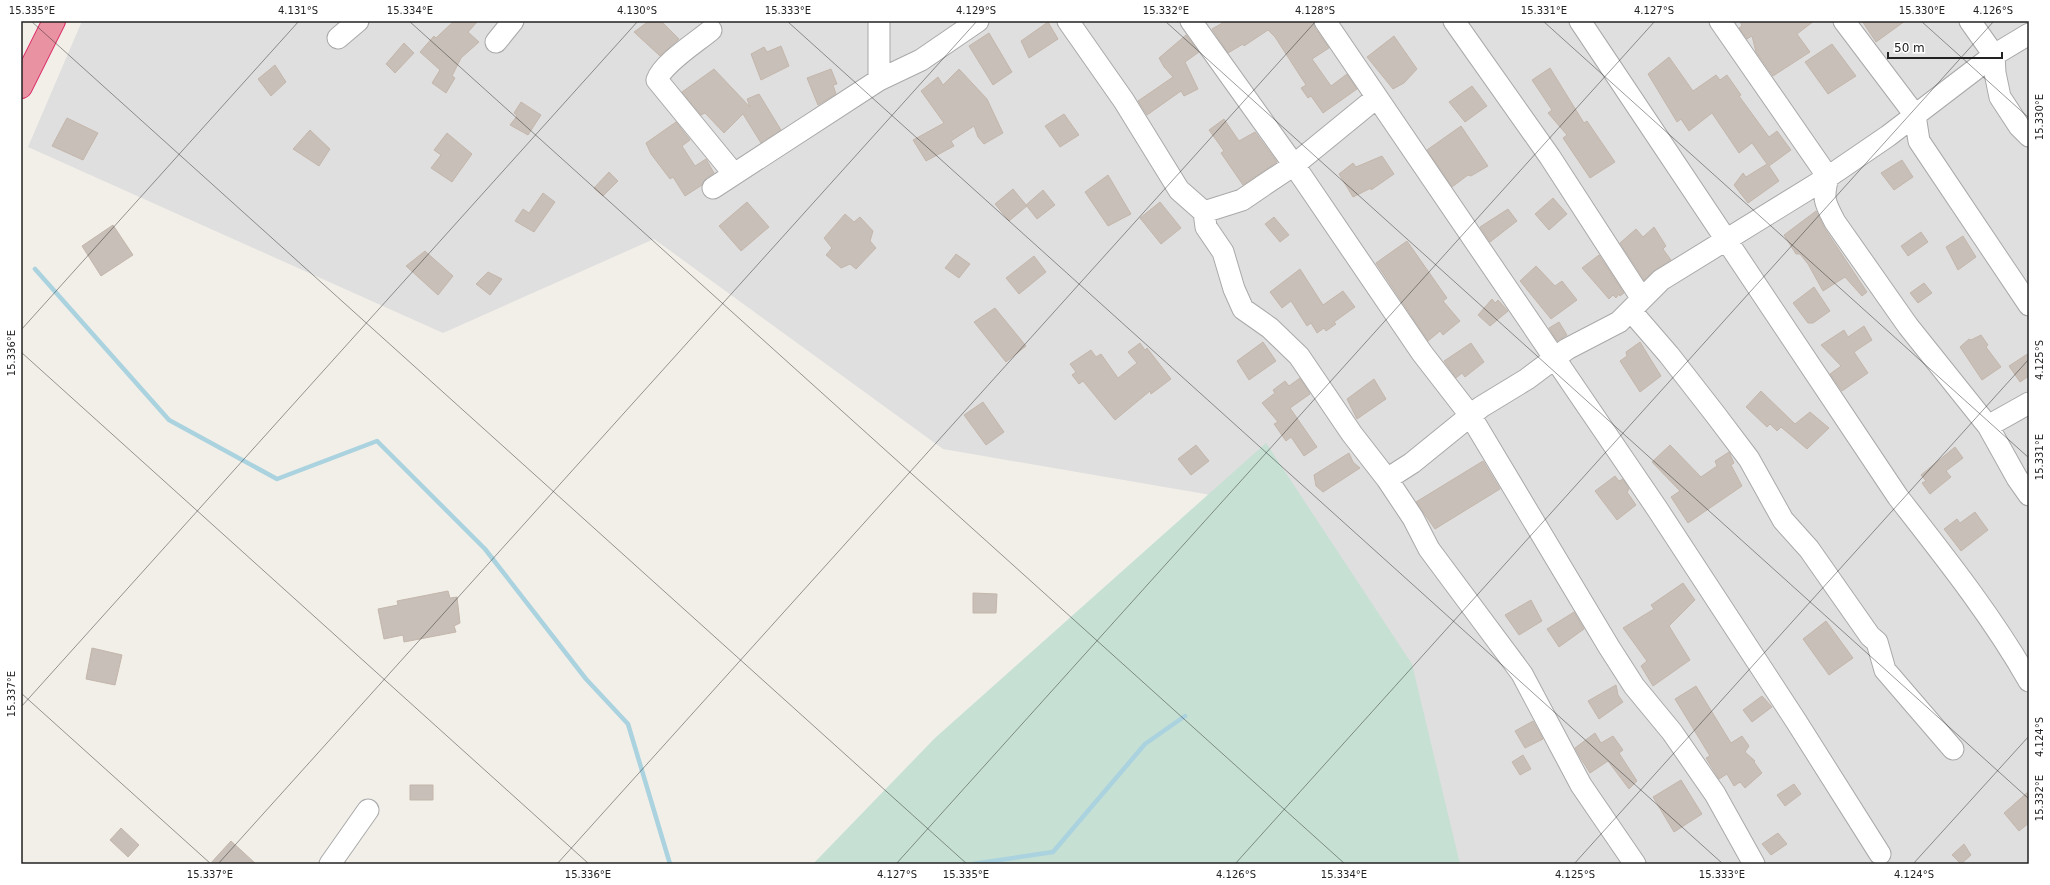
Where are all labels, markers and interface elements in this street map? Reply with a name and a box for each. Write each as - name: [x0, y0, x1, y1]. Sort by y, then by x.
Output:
- text: 15.335°E: [9, 5, 55, 16]
- text: 4.131°S: [278, 5, 318, 16]
- text: 15.334°E: [387, 5, 433, 16]
- text: 4.130°S: [617, 5, 657, 16]
- text: 15.333°E: [765, 5, 811, 16]
- text: 4.129°S: [956, 5, 996, 16]
- text: 15.332°E: [1143, 5, 1189, 16]
- text: 4.128°S: [1295, 5, 1335, 16]
- text: 15.331°E: [1521, 5, 1567, 16]
- text: 4.127°S: [1634, 5, 1674, 16]
- text: 15.330°E: [1899, 5, 1945, 16]
- text: 4.126°S: [1973, 5, 2013, 16]
- scale bar: [1888, 34, 2002, 60]
- text: 50 m: [1894, 41, 1925, 55]
- text: 15.330°E: [2034, 94, 2045, 140]
- text: 15.336°E: [6, 330, 17, 376]
- text: 4.125°S: [2034, 340, 2045, 380]
- text: 15.331°E: [2034, 434, 2045, 480]
- text: 15.337°E: [6, 671, 17, 717]
- text: 4.124°S: [2034, 717, 2045, 757]
- text: 15.332°E: [2034, 775, 2045, 821]
- text: 15.337°E: [187, 869, 233, 880]
- text: 15.336°E: [565, 869, 611, 880]
- text: 4.127°S: [877, 869, 917, 880]
- text: 15.335°E: [943, 869, 989, 880]
- text: 4.126°S: [1216, 869, 1256, 880]
- text: 15.334°E: [1321, 869, 1367, 880]
- text: 4.125°S: [1555, 869, 1595, 880]
- text: 15.333°E: [1699, 869, 1745, 880]
- text: 4.124°S: [1894, 869, 1934, 880]

